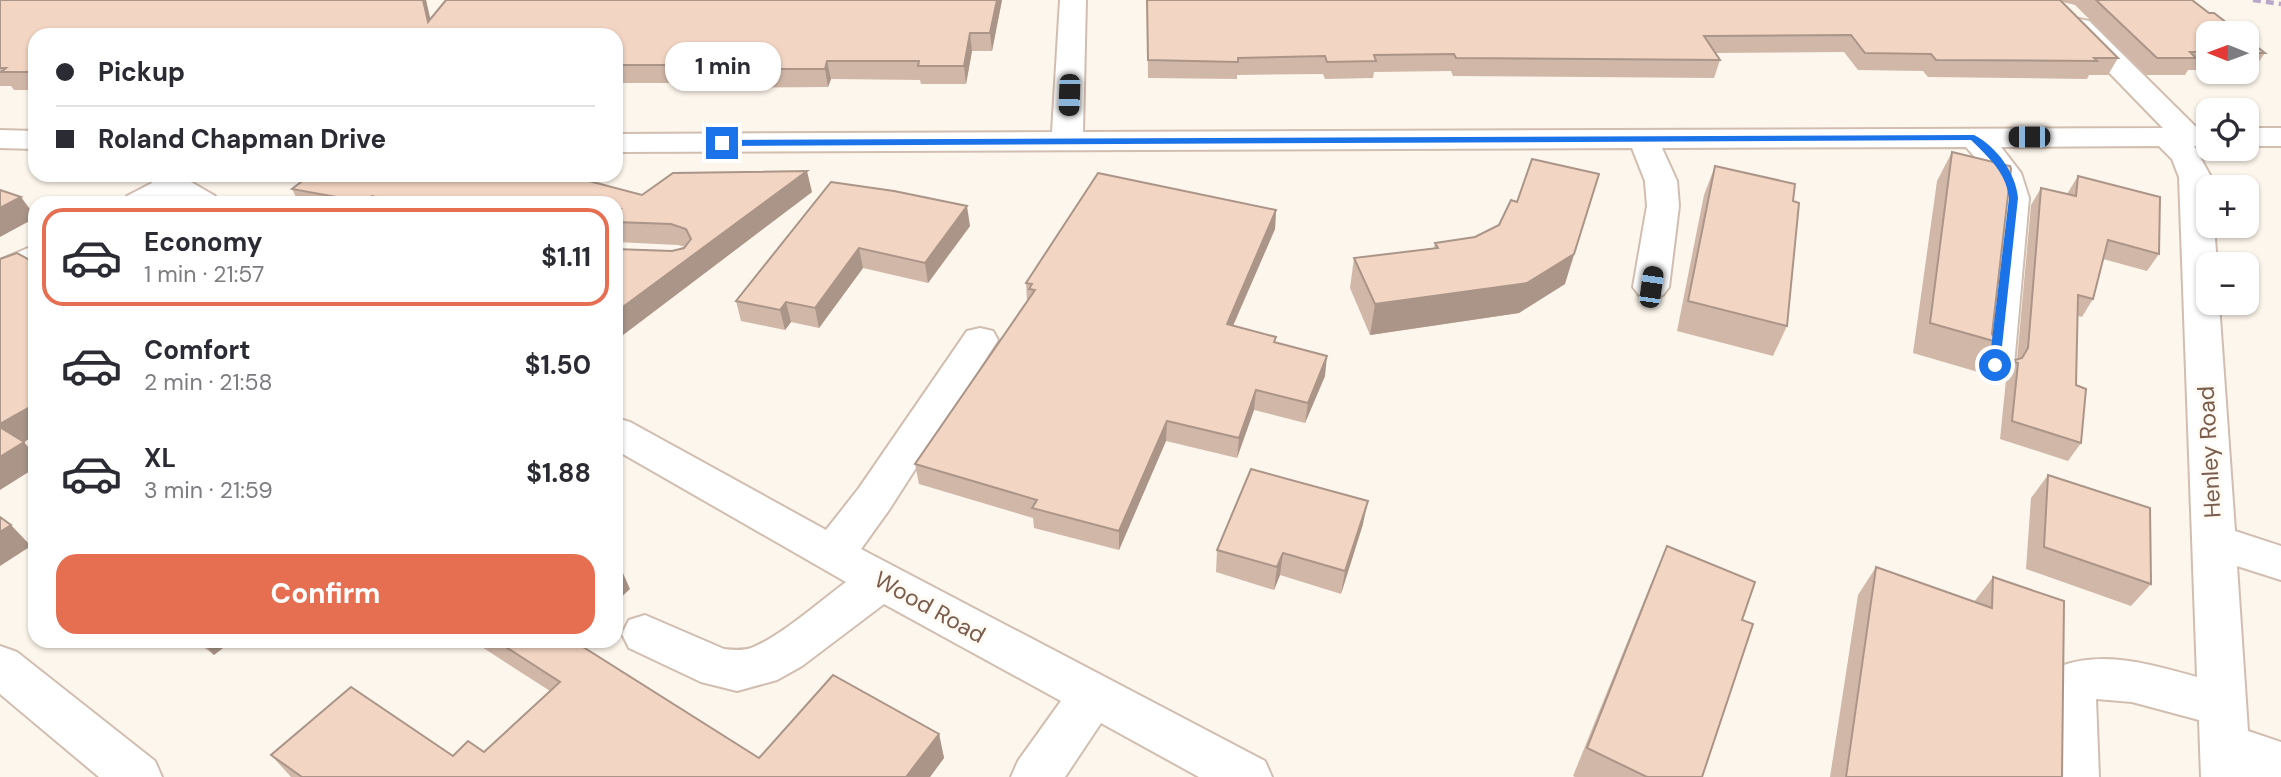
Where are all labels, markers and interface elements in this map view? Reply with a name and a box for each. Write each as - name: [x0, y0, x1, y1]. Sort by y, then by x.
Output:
- north arrow: [2196, 21, 2259, 84]
- map controls: [2196, 21, 2259, 315]
- callout: 1 min: [664, 41, 780, 90]
- text: 1 min: [695, 51, 751, 81]
- text: Pickup: [98, 55, 185, 89]
- car: [1058, 74, 1081, 116]
- button: locate: [2196, 98, 2259, 161]
- text: Roland Chapman Drive: [98, 122, 386, 156]
- route end: [706, 127, 738, 159]
- car: [2009, 127, 2051, 148]
- button: +: [2196, 175, 2259, 238]
- text: Economy: [144, 225, 262, 259]
- icon: car: [60, 226, 123, 289]
- text: $1.11: [541, 240, 591, 274]
- button: −: [2196, 252, 2259, 315]
- text: 1 min · 21:57: [144, 259, 264, 289]
- car: [1638, 265, 1665, 309]
- text: Comfort: [144, 333, 250, 367]
- icon: car: [60, 334, 123, 397]
- text: $1.50: [525, 348, 591, 382]
- route start: [1979, 349, 2011, 381]
- text: 2 min · 21:58: [144, 367, 272, 397]
- street label: Henley Road: [2191, 385, 2227, 519]
- text: XL: [144, 441, 176, 475]
- icon: car: [60, 442, 123, 505]
- text: $1.88: [526, 456, 591, 490]
- text: 3 min · 21:59: [144, 475, 273, 505]
- button: Confirm: [56, 554, 595, 634]
- street label: Wood Road: [869, 564, 991, 650]

